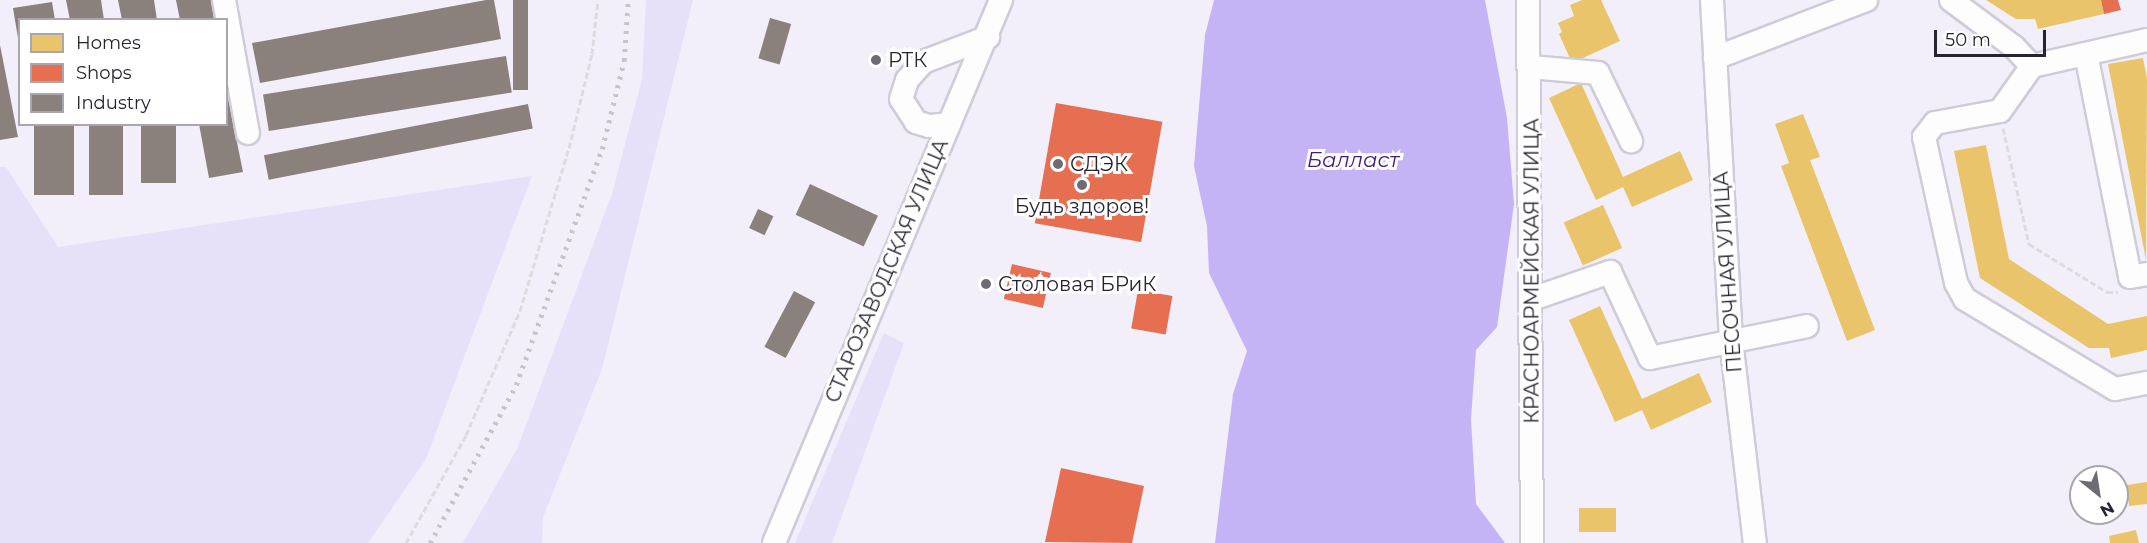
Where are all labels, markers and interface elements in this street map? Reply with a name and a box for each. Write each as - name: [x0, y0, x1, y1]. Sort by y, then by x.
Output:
- legend: [18, 18, 228, 126]
- scale bar: [1937, 18, 2050, 56]
- text: 50 m: [1945, 29, 1991, 51]
- text: Homes: [76, 32, 141, 54]
- place label: РТК: [888, 48, 927, 72]
- marker: РТК: [869, 53, 883, 67]
- text: Shops: [76, 62, 132, 84]
- text: Industry: [76, 92, 151, 114]
- street label: КРАСНОАРМЕЙСКАЯ УЛИЦА: [1520, 118, 1544, 424]
- street label: СТАРОЗАВОДСКАЯ УЛИЦА: [820, 136, 954, 406]
- water label: Балласт: [1307, 147, 1399, 173]
- place label: СДЭК: [1070, 152, 1128, 176]
- marker: СДЭК: [1051, 157, 1065, 171]
- street label: ПЕСОЧНАЯ УЛИЦА: [1709, 170, 1747, 374]
- marker: Будь здоров!: [1075, 178, 1089, 192]
- place label: Будь здоров!: [1015, 194, 1149, 218]
- place label: Столовая БРиК: [998, 272, 1156, 296]
- marker: Столовая БРиК: [979, 277, 993, 291]
- north arrow: [2069, 465, 2129, 525]
- text: N: [2097, 498, 2118, 521]

